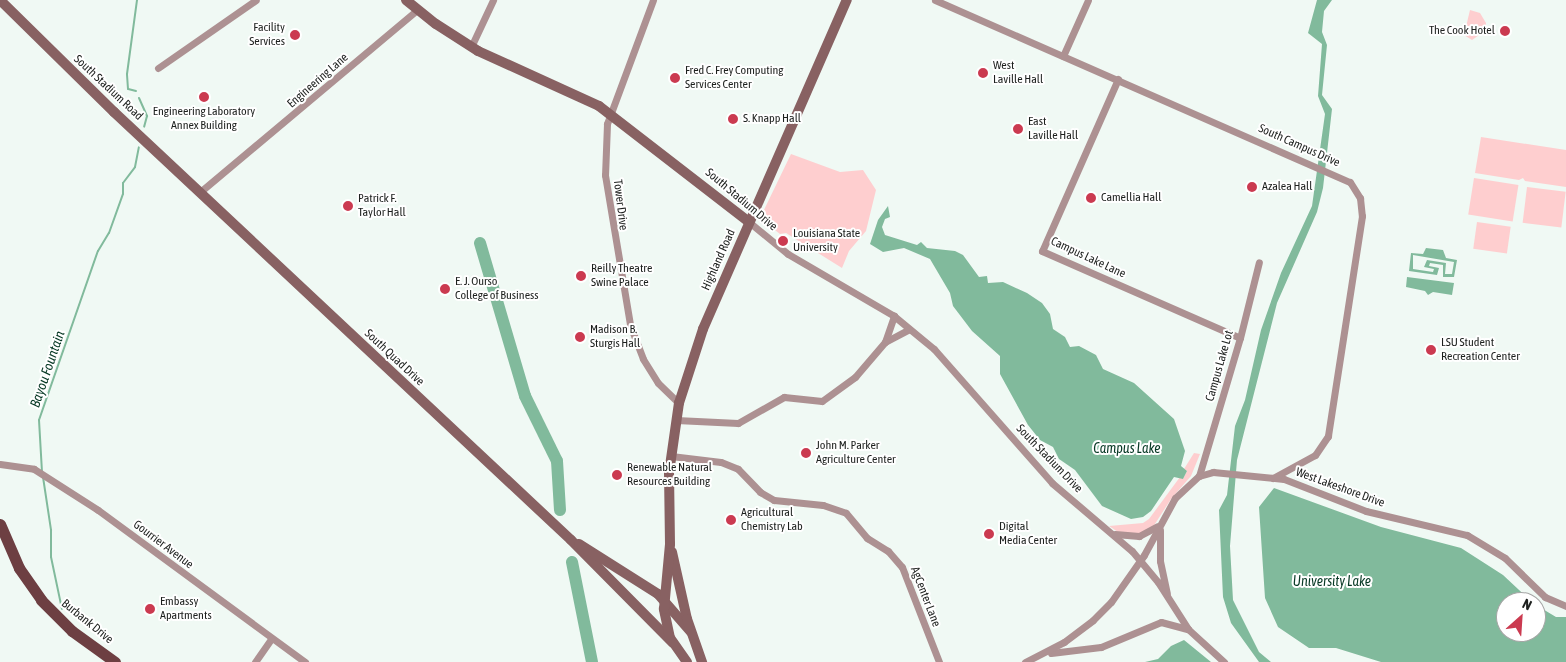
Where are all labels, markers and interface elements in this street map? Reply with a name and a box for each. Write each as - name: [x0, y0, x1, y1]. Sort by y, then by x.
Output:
- place label: Facility Services: [249, 21, 285, 49]
- place label: The Cook Hotel: [1429, 24, 1495, 38]
- marker: The Cook Hotel: [1499, 25, 1511, 37]
- marker: Facility Services: [289, 29, 301, 41]
- street label: Engineering Lane: [285, 51, 351, 111]
- street label: South Stadium Road: [71, 52, 145, 124]
- place label: West Laville Hall: [993, 59, 1043, 87]
- place label: Fred C. Frey Computing Services Center: [685, 64, 783, 92]
- marker: West Laville Hall: [977, 67, 989, 79]
- marker: Fred C. Frey Computing Services Center: [669, 72, 681, 84]
- marker: Engineering Laboratory Annex Building: [198, 91, 210, 103]
- place label: Engineering Laboratory Annex Building: [153, 105, 255, 133]
- place label: S. Knapp Hall: [743, 112, 801, 126]
- marker: S. Knapp Hall: [727, 113, 739, 125]
- place label: East Laville Hall: [1028, 115, 1078, 143]
- street label: South Campus Drive: [1256, 122, 1342, 170]
- marker: East Laville Hall: [1012, 123, 1024, 135]
- street label: South Stadium Drive: [702, 166, 780, 234]
- street label: Tower Drive: [610, 179, 630, 231]
- place label: Azalea Hall: [1262, 180, 1312, 194]
- marker: Azalea Hall: [1246, 181, 1258, 193]
- place label: Camellia Hall: [1101, 191, 1161, 205]
- place label: Patrick F. Taylor Hall: [358, 192, 406, 220]
- marker: Camellia Hall: [1085, 192, 1097, 204]
- marker: Patrick F. Taylor Hall: [342, 200, 354, 212]
- street label: Highland Road: [699, 227, 739, 293]
- place label: Louisiana State University: [793, 227, 860, 255]
- street label: Campus Lake Lane: [1048, 234, 1128, 282]
- marker: Louisiana State University: [777, 235, 789, 247]
- place label: Reilly Theatre Swine Palace: [591, 262, 652, 290]
- marker: Reilly Theatre Swine Palace: [575, 270, 587, 282]
- place label: E. J. Ourso College of Business: [455, 275, 539, 303]
- marker: E. J. Ourso College of Business: [439, 283, 451, 295]
- place label: Madison B. Sturgis Hall: [590, 323, 640, 351]
- street label: South Quad Drive: [361, 327, 427, 389]
- water label: Bayou Fountain: [26, 328, 68, 410]
- street label: Campus Lake Lot: [1203, 329, 1237, 403]
- marker: Madison B. Sturgis Hall: [574, 331, 586, 343]
- place label: LSU Student Recreation Center: [1441, 336, 1520, 364]
- marker: LSU Student Recreation Center: [1425, 344, 1437, 356]
- street label: South Stadium Drive: [1013, 422, 1085, 496]
- place label: John M. Parker Agriculture Center: [816, 439, 896, 467]
- water label: Campus Lake: [1093, 440, 1161, 456]
- marker: John M. Parker Agriculture Center: [800, 447, 812, 459]
- place label: Renewable Natural Resources Building: [627, 461, 712, 489]
- street label: West Lakeshore Drive: [1294, 465, 1386, 511]
- marker: Renewable Natural Resources Building: [611, 469, 623, 481]
- place label: Agricultural Chemistry Lab: [741, 506, 803, 534]
- marker: Agricultural Chemistry Lab: [725, 514, 737, 526]
- street label: Gourrier Avenue: [130, 518, 196, 572]
- place label: Digital Media Center: [999, 520, 1057, 548]
- marker: Digital Media Center: [983, 528, 995, 540]
- street label: AgCenter Lane: [907, 565, 943, 629]
- water label: University Lake: [1293, 573, 1371, 589]
- north arrow: [1496, 592, 1546, 642]
- place label: Embassy Apartments: [160, 595, 212, 623]
- text: N: [1520, 595, 1534, 613]
- street label: Burbank Drive: [58, 597, 116, 647]
- marker: Embassy Apartments: [144, 603, 156, 615]

